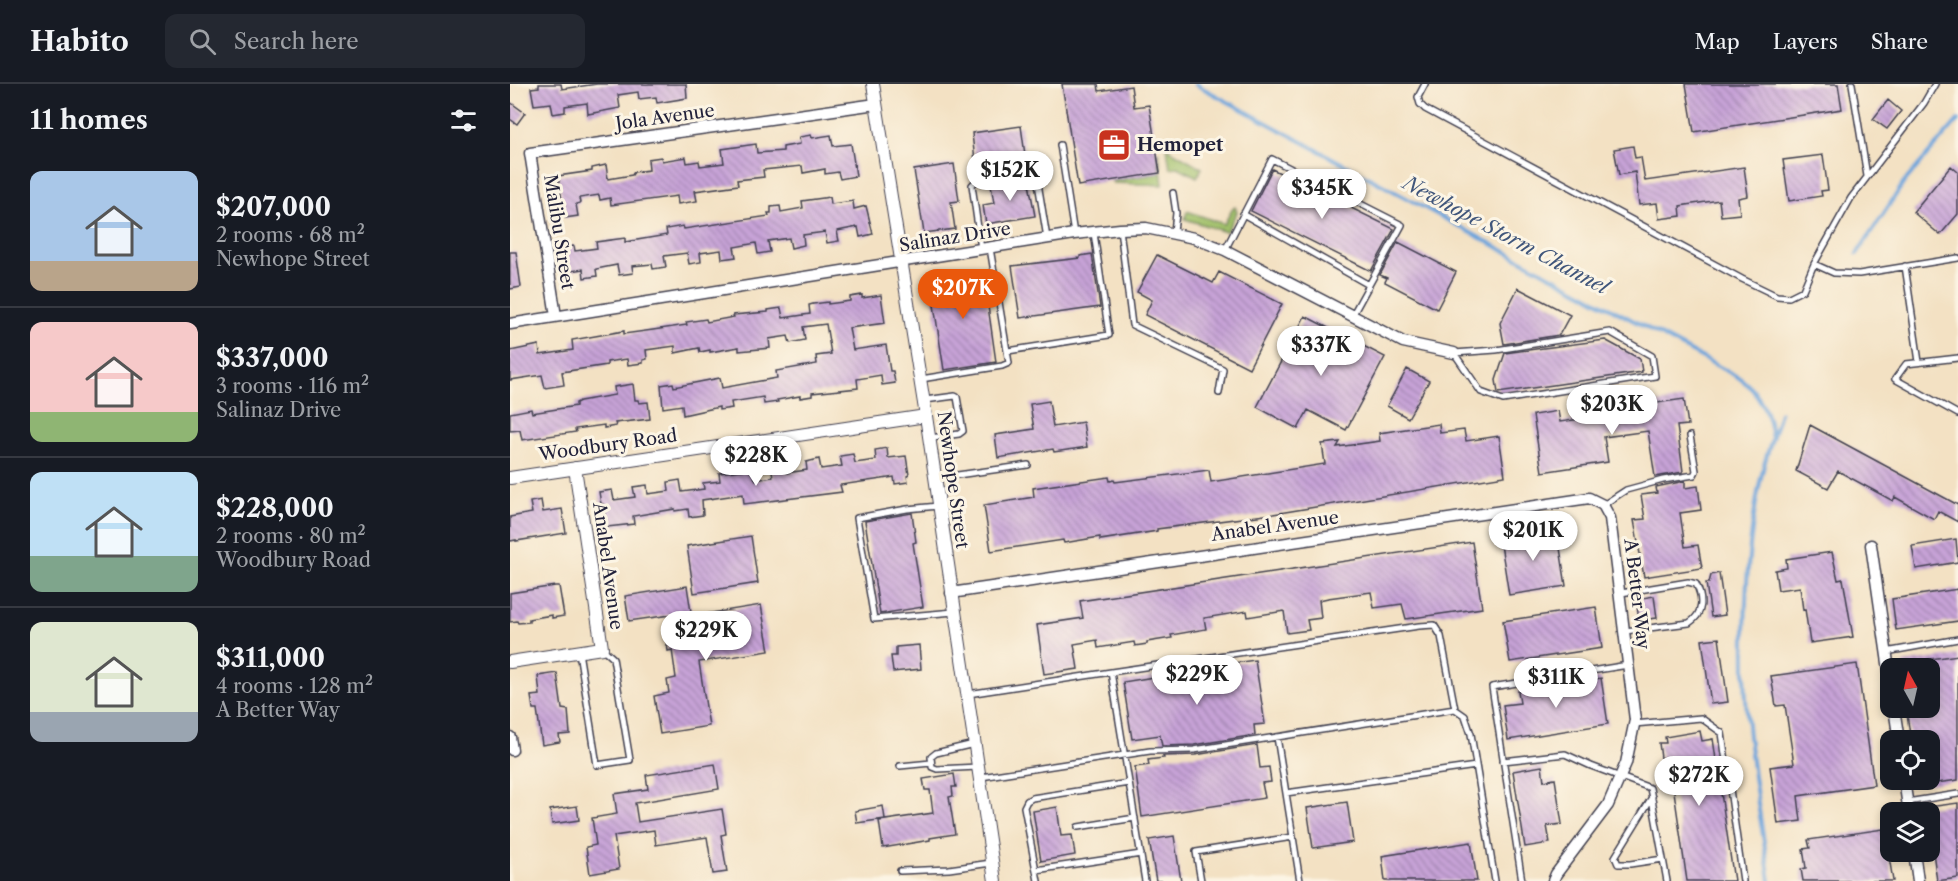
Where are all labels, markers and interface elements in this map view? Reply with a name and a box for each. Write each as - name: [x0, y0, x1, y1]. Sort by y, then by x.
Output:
- search box: [165, 14, 585, 68]
- text: Habito: [30, 24, 129, 58]
- icon: search: [186, 25, 219, 58]
- text: Search here: [234, 28, 358, 55]
- text: Map: [1695, 29, 1740, 54]
- text: Layers: [1773, 29, 1838, 54]
- text: Share: [1871, 29, 1928, 54]
- street label: Jola Avenue: [611, 99, 716, 135]
- text: 11 homes: [30, 104, 148, 136]
- icon: filters: [447, 104, 480, 137]
- office icon: Hemopet: [1096, 127, 1132, 163]
- place label: Hemopet: [1137, 134, 1224, 156]
- pin: $152K: [968, 151, 1052, 202]
- text: $152K: [981, 158, 1040, 182]
- pin: $345K: [1280, 169, 1364, 220]
- water label: Newhope Storm Channel: [1397, 170, 1615, 301]
- street label: Malibu Street: [539, 173, 579, 292]
- text: $345K: [1291, 176, 1353, 200]
- text: $207,000: [216, 191, 331, 223]
- icon: home: [78, 195, 150, 267]
- street label: Salinaz Drive: [898, 217, 1012, 257]
- text: 2 rooms · 68 m²: [216, 223, 365, 247]
- text: Newhope Street: [216, 247, 370, 271]
- pin: $207K: [921, 269, 1005, 320]
- text: $207K: [932, 276, 994, 300]
- pin: $337K: [1279, 326, 1363, 377]
- text: $337K: [1291, 333, 1351, 357]
- text: $337,000: [216, 342, 329, 374]
- icon: home: [78, 346, 150, 418]
- text: 3 rooms · 116 m²: [216, 374, 369, 398]
- pin: $203K: [1570, 385, 1654, 436]
- text: $203K: [1581, 392, 1644, 416]
- text: Salinaz Drive: [216, 398, 341, 422]
- street label: Newhope Street: [932, 410, 974, 551]
- street label: Woodbury Road: [536, 424, 679, 466]
- pin: $228K: [714, 436, 798, 487]
- text: $228K: [724, 443, 788, 467]
- text: $228,000: [216, 492, 334, 524]
- icon: home: [78, 496, 150, 568]
- street label: Anabel Avenue: [588, 500, 628, 631]
- street label: Anabel Avenue: [1209, 506, 1340, 546]
- pin: $201K: [1491, 511, 1575, 562]
- text: $201K: [1503, 518, 1563, 542]
- text: 2 rooms · 80 m²: [216, 524, 366, 548]
- street label: A Better Way: [1619, 536, 1655, 652]
- text: Woodbury Road: [216, 548, 371, 572]
- pin: $229K: [664, 611, 748, 662]
- text: $229K: [675, 618, 737, 642]
- text: $311,000: [216, 642, 325, 674]
- icon: home: [78, 646, 150, 718]
- pin: $229K: [1155, 655, 1239, 706]
- pin: $311K: [1514, 658, 1598, 709]
- north arrow: [1880, 658, 1940, 718]
- map controls: [1880, 658, 1940, 862]
- text: $229K: [1166, 662, 1228, 686]
- text: $311K: [1528, 665, 1584, 689]
- text: 4 rooms · 128 m²: [216, 674, 373, 698]
- text: A Better Way: [216, 698, 340, 722]
- button: locate: [1880, 730, 1940, 790]
- pin: $272K: [1657, 756, 1741, 807]
- text: $272K: [1668, 763, 1730, 787]
- button: layers: [1880, 802, 1940, 862]

